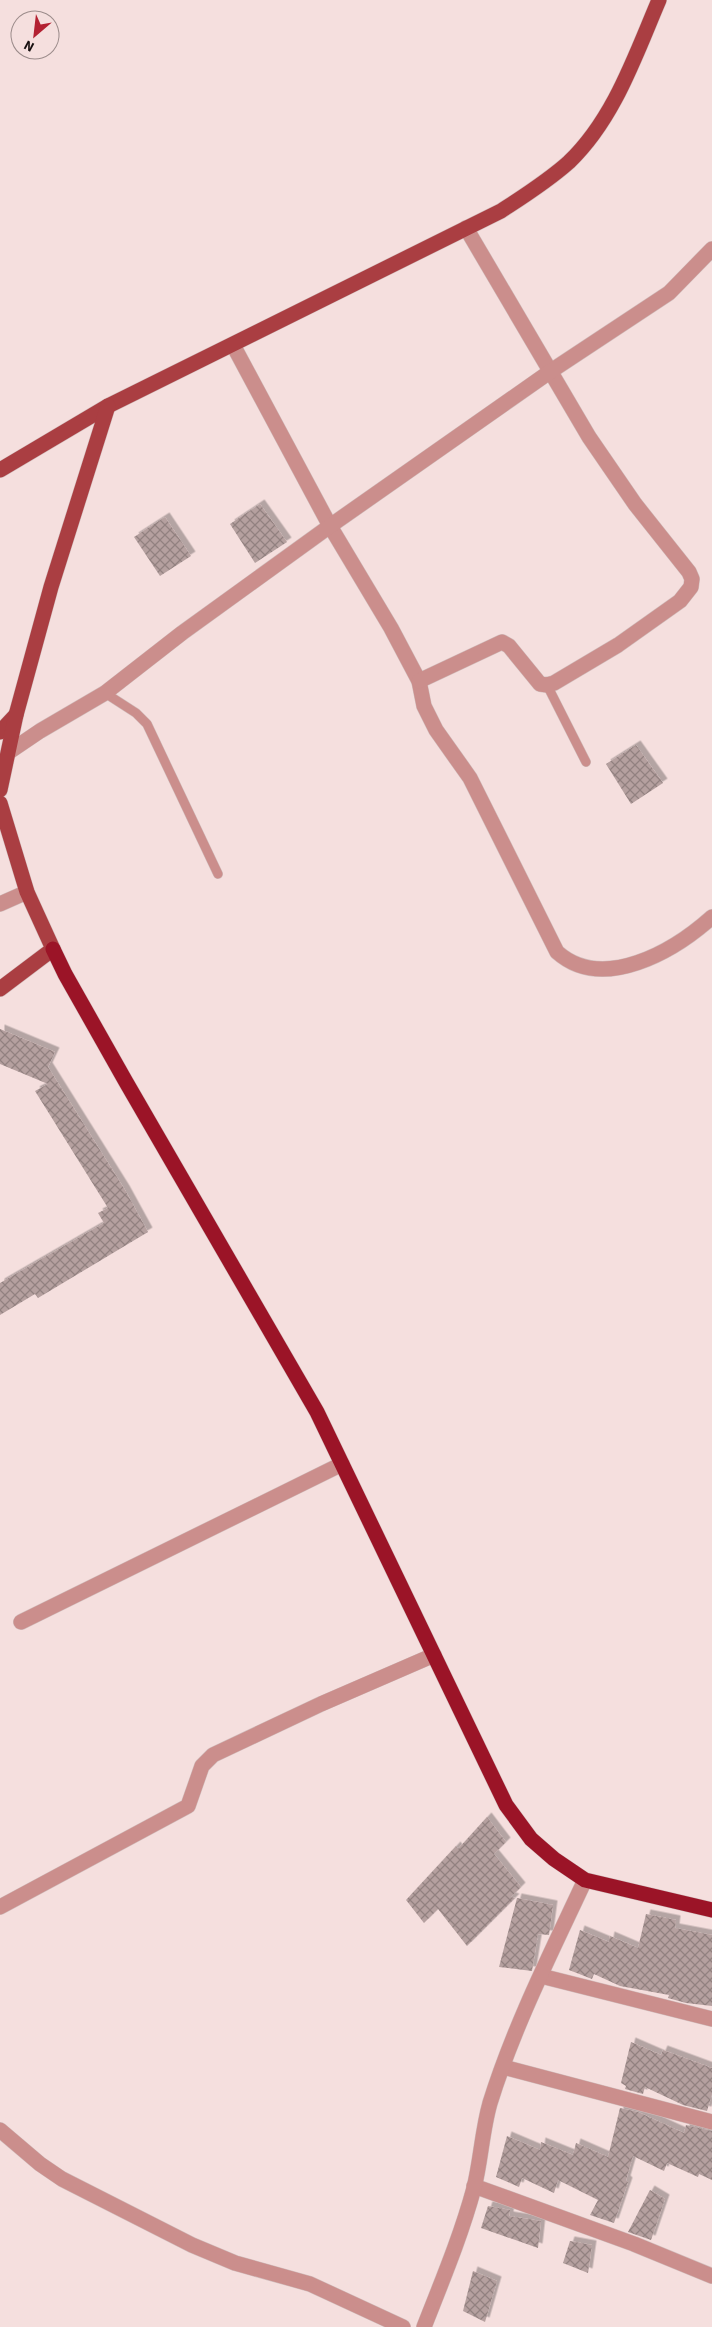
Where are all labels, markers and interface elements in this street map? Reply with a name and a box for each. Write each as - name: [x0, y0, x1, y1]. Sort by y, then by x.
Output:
- north arrow: [10, 10, 60, 60]
- text: N: [21, 35, 38, 57]

